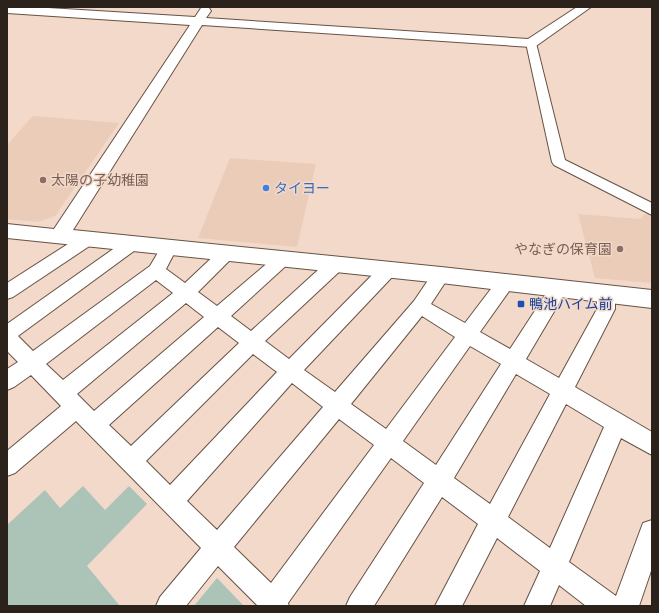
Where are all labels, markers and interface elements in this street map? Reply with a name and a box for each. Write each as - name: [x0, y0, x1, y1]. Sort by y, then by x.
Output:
- place label: 太陽の子幼稚園: [51, 171, 149, 190]
- marker: 太陽の子幼稚園: [38, 175, 48, 185]
- place label: タイヨー: [274, 179, 330, 198]
- marker: タイヨー: [261, 183, 271, 193]
- place label: やなぎの保育園: [514, 240, 612, 259]
- marker: やなぎの保育園: [615, 244, 625, 254]
- place label: 鴨池ハイム前: [529, 295, 612, 314]
- marker: 鴨池ハイム前: [516, 299, 526, 309]

